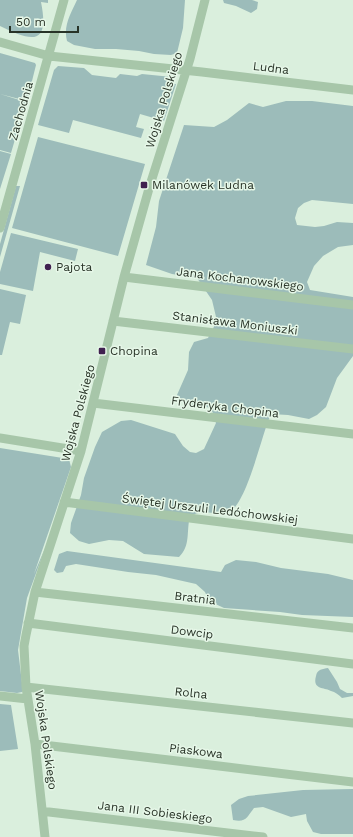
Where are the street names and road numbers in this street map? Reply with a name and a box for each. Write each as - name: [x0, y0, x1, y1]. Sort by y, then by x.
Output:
- street label: Wojska Polskiego: [143, 50, 185, 150]
- street label: Ludna: [252, 59, 290, 77]
- street label: Zachodnia: [6, 80, 36, 142]
- street label: Jana Kochanowskiego: [176, 264, 304, 294]
- street label: Stanisława Moniuszki: [172, 308, 298, 338]
- street label: Wojska Polskiego: [58, 363, 98, 463]
- street label: Fryderyka Chopina: [170, 393, 280, 421]
- street label: Świętej Urszuli Ledóchowskiej: [121, 491, 299, 527]
- street label: Bratnia: [174, 589, 217, 608]
- street label: Dowcip: [170, 622, 214, 642]
- street label: Rolna: [174, 684, 208, 702]
- street label: Wojska Polskiego: [32, 689, 60, 791]
- street label: Piaskowa: [168, 741, 224, 761]
- street label: Jana III Sobieskiego: [97, 798, 213, 826]

